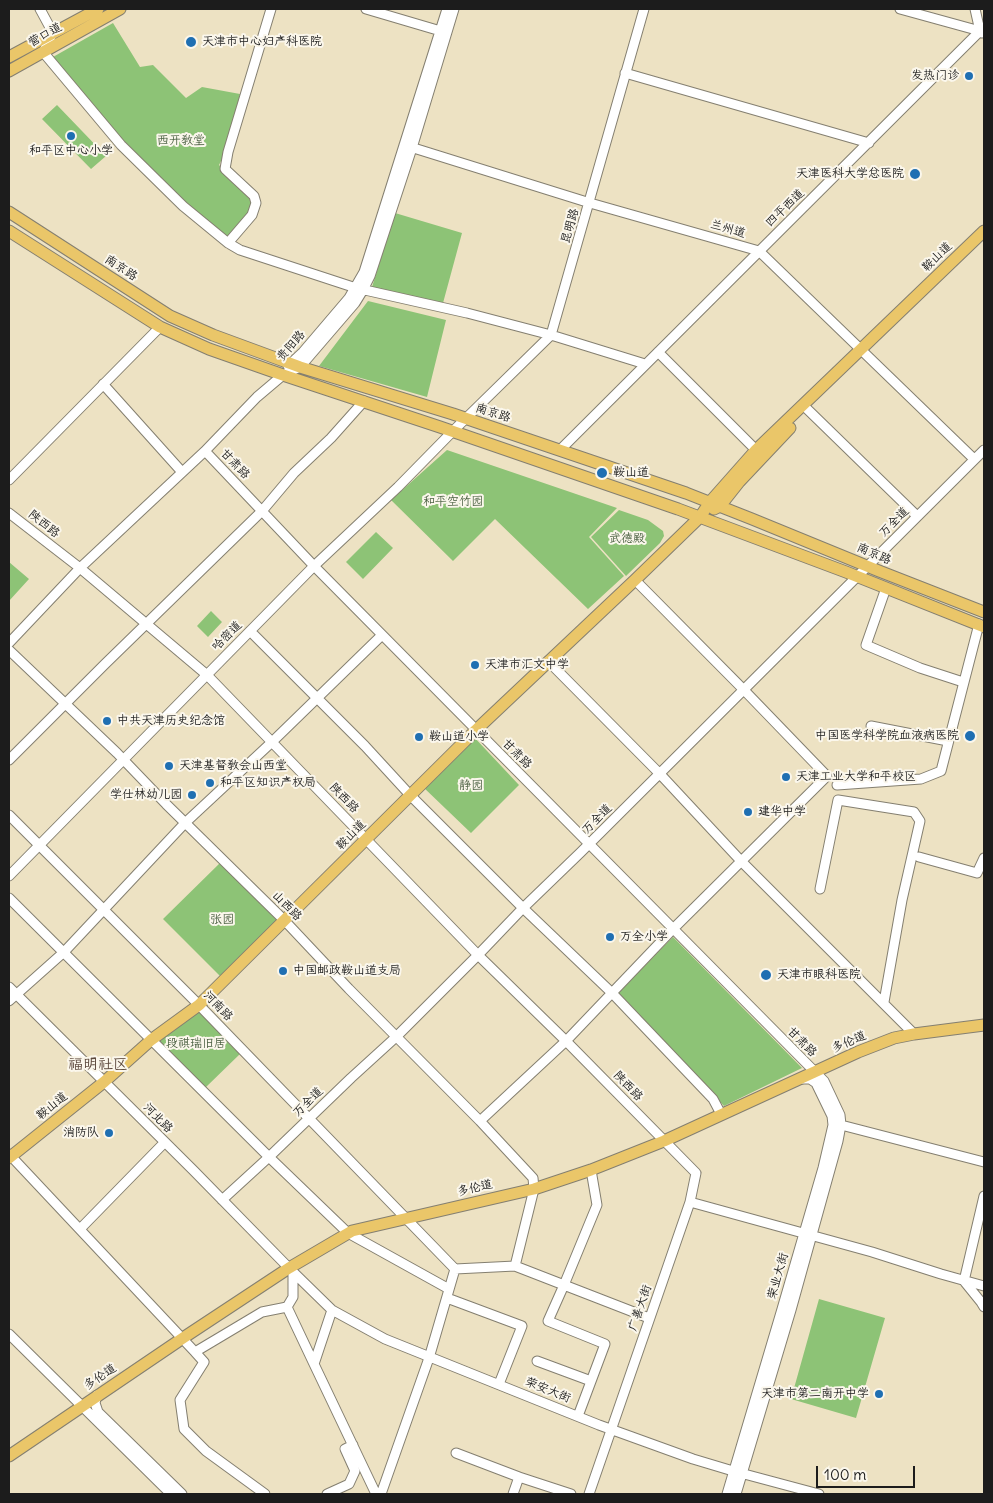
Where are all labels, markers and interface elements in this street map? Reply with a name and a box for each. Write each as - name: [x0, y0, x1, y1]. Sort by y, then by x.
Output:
- street label: 营口道: [26, 20, 64, 50]
- marker: 天津市中心妇产科医院: [184, 35, 198, 49]
- place label: 天津市中心妇产科医院: [202, 35, 322, 49]
- place label: 发热门诊: [911, 69, 959, 83]
- marker: 发热门诊: [963, 70, 975, 82]
- marker: 和平区中心小学: [65, 130, 77, 142]
- park label: 西开教堂: [157, 134, 205, 148]
- place label: 和平区中心小学: [29, 144, 113, 158]
- place label: 天津医科大学总医院: [796, 167, 904, 181]
- marker: 天津医科大学总医院: [908, 167, 922, 181]
- street label: 四平西道: [763, 186, 807, 230]
- street label: 昆明路: [558, 207, 582, 245]
- street label: 兰州道: [709, 217, 747, 241]
- street label: 鞍山道: [919, 239, 955, 275]
- street label: 南京路: [102, 252, 140, 284]
- street label: 贵阳路: [274, 328, 308, 364]
- street label: 南京路: [474, 401, 512, 425]
- street label: 甘肃路: [217, 446, 253, 482]
- marker: 鞍山道: [595, 466, 609, 480]
- place label: 鞍山道: [613, 466, 649, 480]
- park label: 和平空竹园: [423, 495, 483, 509]
- street label: 万全道: [876, 504, 912, 540]
- street label: 陕西路: [25, 507, 63, 541]
- park label: 武德殿: [609, 532, 645, 546]
- street label: 南京路: [855, 540, 893, 568]
- street label: 哈密道: [209, 618, 245, 654]
- place label: 天津市汇文中学: [485, 658, 569, 672]
- marker: 天津市汇文中学: [469, 659, 481, 671]
- place label: 中共天津历史纪念馆: [117, 714, 225, 728]
- marker: 中共天津历史纪念馆: [101, 715, 113, 727]
- place label: 中国医学科学院血液病医院: [815, 729, 959, 743]
- marker: 中国医学科学院血液病医院: [963, 729, 977, 743]
- place label: 鞍山道小学: [429, 730, 489, 744]
- marker: 鞍山道小学: [413, 731, 425, 743]
- street label: 甘肃路: [499, 736, 535, 772]
- place label: 天津基督教会山西堂: [179, 759, 287, 773]
- marker: 天津基督教会山西堂: [163, 760, 175, 772]
- place label: 天津工业大学和平校区: [796, 770, 916, 784]
- marker: 天津工业大学和平校区: [780, 771, 792, 783]
- place label: 和平区知识产权局: [220, 776, 316, 790]
- marker: 和平区知识产权局: [204, 777, 216, 789]
- park label: 静园: [459, 779, 483, 793]
- street label: 陕西路: [326, 780, 362, 816]
- place label: 学仕林幼儿园: [110, 788, 182, 802]
- marker: 学仕林幼儿园: [186, 789, 198, 801]
- street label: 万全道: [579, 801, 615, 837]
- place label: 建华中学: [758, 805, 806, 819]
- marker: 建华中学: [742, 806, 754, 818]
- street label: 鞍山道: [333, 817, 369, 853]
- street label: 山西路: [269, 888, 305, 924]
- park label: 张园: [210, 913, 234, 927]
- place label: 万全小学: [620, 930, 668, 944]
- marker: 万全小学: [604, 931, 616, 943]
- place label: 中国邮政鞍山道支局: [293, 964, 401, 978]
- marker: 中国邮政鞍山道支局: [277, 965, 289, 977]
- marker: 天津市眼科医院: [759, 968, 773, 982]
- place label: 天津市眼科医院: [777, 968, 861, 982]
- street label: 河南路: [200, 988, 236, 1024]
- street label: 甘肃路: [784, 1024, 820, 1060]
- street label: 多伦道: [830, 1028, 868, 1056]
- park label: 段祺瑞旧居: [166, 1037, 226, 1051]
- district label: 福明社区: [68, 1056, 128, 1074]
- street label: 陕西路: [610, 1068, 646, 1104]
- street label: 万全道: [290, 1084, 326, 1120]
- street label: 鞍山道: [33, 1089, 71, 1123]
- street label: 河北路: [140, 1100, 176, 1136]
- place label: 消防队: [63, 1126, 99, 1140]
- marker: 消防队: [103, 1127, 115, 1139]
- street label: 多伦道: [456, 1177, 494, 1199]
- street label: 荣业大街: [764, 1251, 792, 1301]
- street label: 广善大街: [625, 1283, 655, 1333]
- street label: 多伦道: [81, 1361, 119, 1393]
- street label: 荣安大街: [523, 1374, 573, 1406]
- place label: 天津市第二南开中学: [761, 1387, 869, 1401]
- marker: 天津市第二南开中学: [873, 1388, 885, 1400]
- scale bar: [818, 1456, 917, 1488]
- text: 100 m: [824, 1465, 866, 1484]

